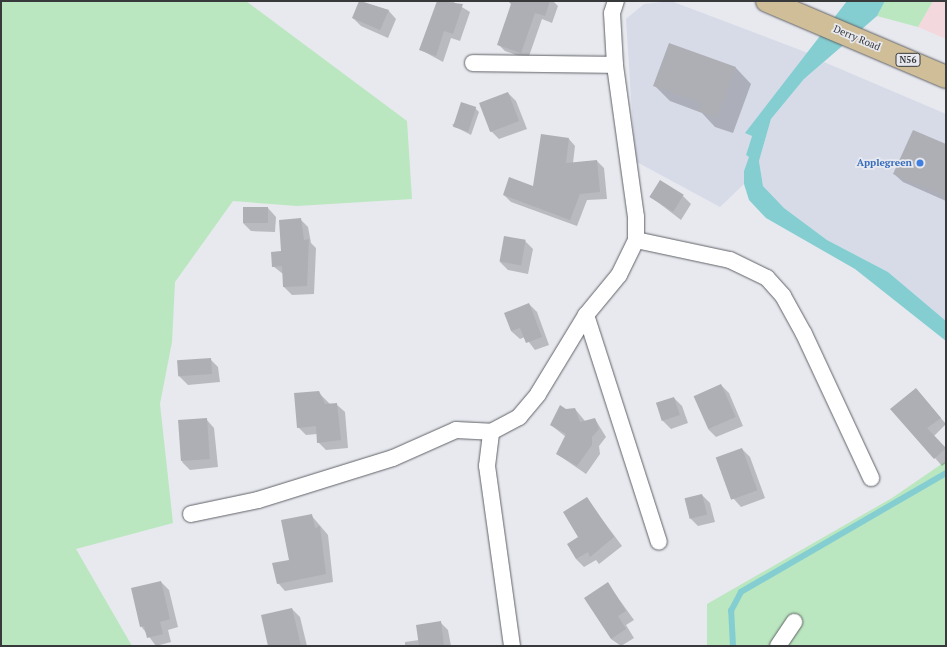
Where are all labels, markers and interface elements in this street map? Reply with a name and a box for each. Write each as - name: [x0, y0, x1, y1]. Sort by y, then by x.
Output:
- street label: Derry Road: [832, 23, 882, 53]
- road number: N56: [895, 53, 921, 67]
- place label: Applegreen: [857, 157, 912, 169]
- marker: Applegreen: [915, 158, 925, 168]

